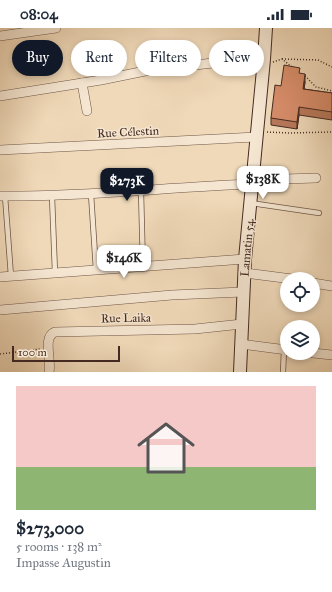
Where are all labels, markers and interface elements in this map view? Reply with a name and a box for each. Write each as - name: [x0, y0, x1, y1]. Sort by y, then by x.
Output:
- text: 08:04: [20, 5, 58, 23]
- chip: Buy: [12, 40, 63, 76]
- chip: Rent: [71, 40, 127, 76]
- chip: Filters: [135, 40, 201, 76]
- chip: New: [209, 40, 264, 76]
- street label: Rue Célestin: [97, 123, 160, 141]
- pin: $138K: [235, 166, 291, 200]
- pin: $273K: [99, 168, 155, 202]
- text: $138K: [246, 171, 280, 187]
- text: $273K: [109, 173, 145, 189]
- street label: Lamatin 54: [238, 218, 257, 277]
- pin: $146K: [96, 245, 152, 279]
- text: $146K: [106, 250, 142, 266]
- map controls: [280, 272, 320, 360]
- button: locate: [280, 272, 320, 312]
- street label: Rue Laika: [101, 311, 152, 325]
- button: layers: [280, 320, 320, 360]
- scale bar: [12, 344, 120, 363]
- text: 100 m: [18, 346, 47, 359]
- icon: home: [130, 412, 202, 484]
- text: $273,000: [16, 518, 84, 539]
- text: 5 rooms · 138 m²: [16, 539, 102, 555]
- text: Impasse Augustin: [16, 555, 111, 571]

